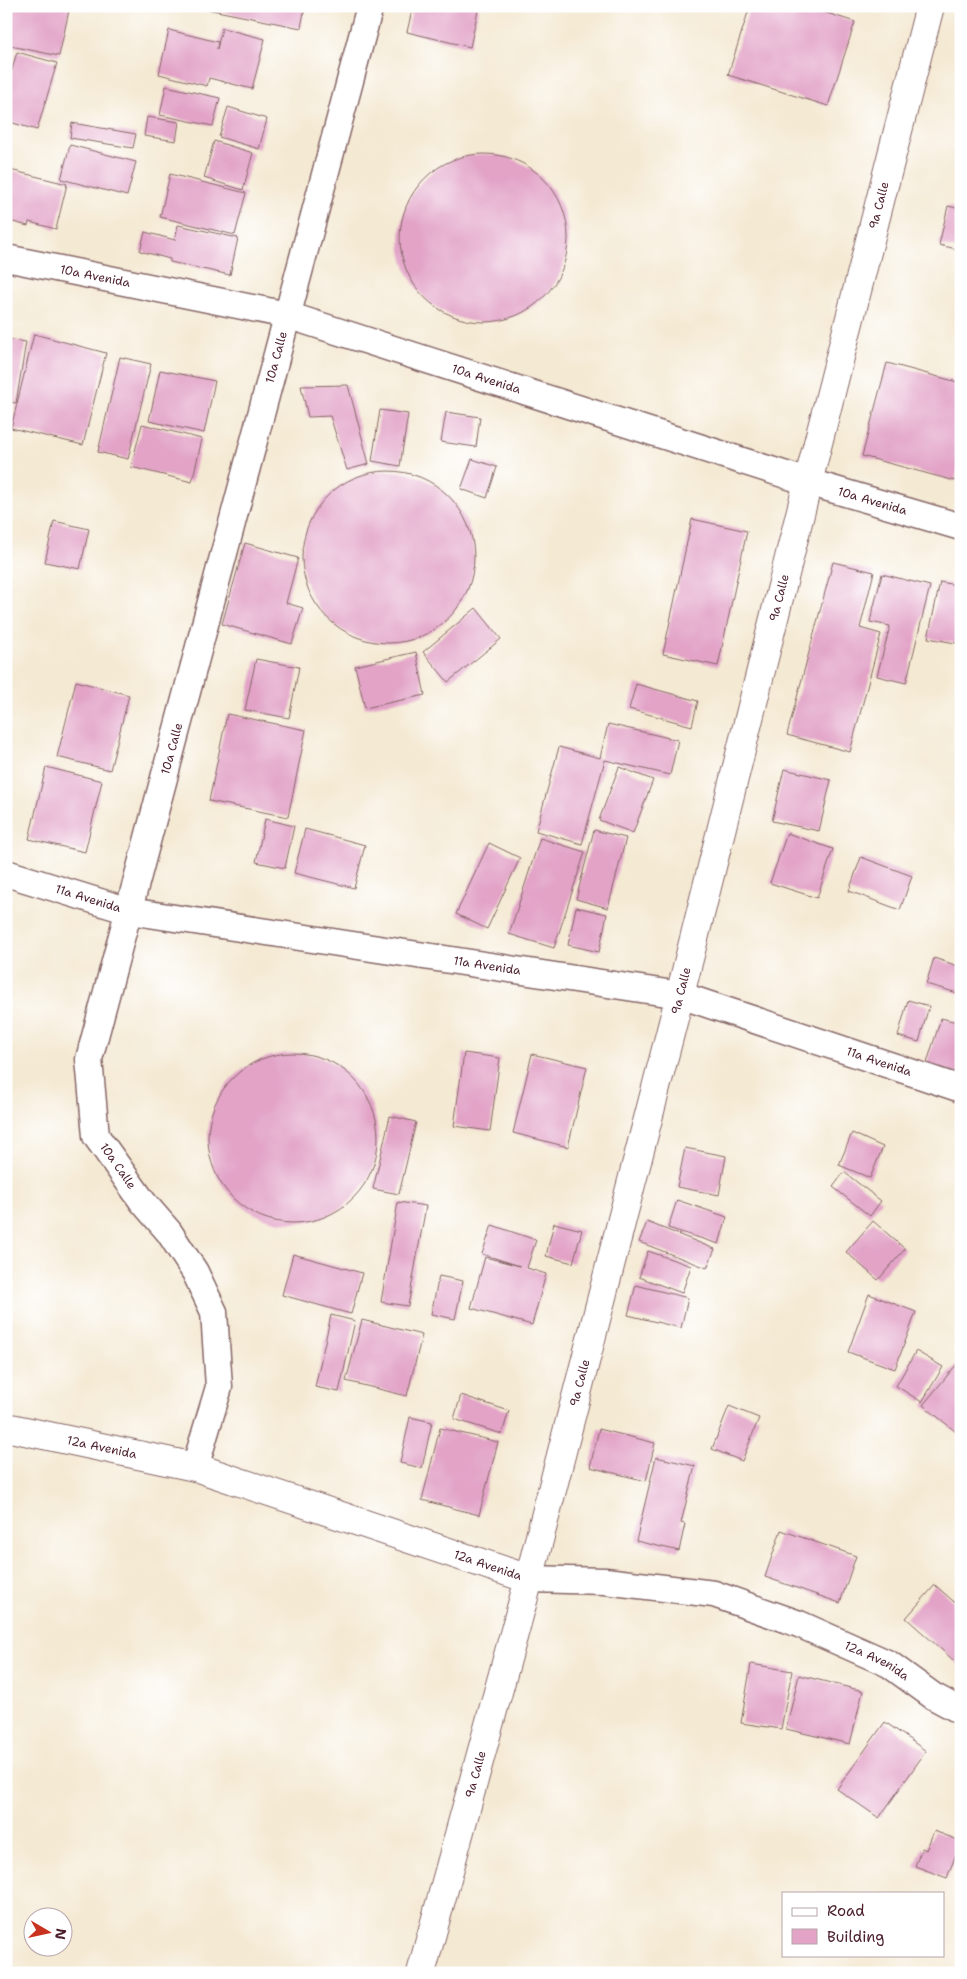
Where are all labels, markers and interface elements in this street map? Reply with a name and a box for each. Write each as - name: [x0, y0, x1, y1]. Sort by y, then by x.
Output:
- street label: 9a Calle: [865, 180, 893, 231]
- street label: 10a Avenida: [59, 261, 132, 291]
- street label: 10a Calle: [262, 329, 291, 385]
- street label: 10a Avenida: [450, 360, 523, 398]
- street label: 10a Avenida: [836, 483, 909, 519]
- street label: 9a Calle: [765, 572, 793, 623]
- street label: 10a Calle: [157, 721, 186, 776]
- street label: 11a Avenida: [53, 881, 123, 916]
- street label: 11a Avenida: [452, 953, 522, 979]
- street label: 9a Calle: [667, 965, 695, 1016]
- street label: 11a Avenida: [844, 1043, 914, 1080]
- street label: 10a Calle: [96, 1140, 140, 1192]
- street label: 9a Calle: [566, 1357, 594, 1408]
- street label: 12a Avenida: [66, 1432, 139, 1463]
- street label: 12a Avenida: [452, 1546, 524, 1584]
- street label: 12a Avenida: [842, 1637, 913, 1684]
- street label: 9a Calle: [461, 1749, 490, 1800]
- legend: [782, 1892, 944, 1956]
- text: Road: [827, 1901, 865, 1921]
- north arrow: [22, 1906, 72, 1956]
- text: N: [51, 1927, 71, 1941]
- text: Building: [827, 1927, 884, 1947]

